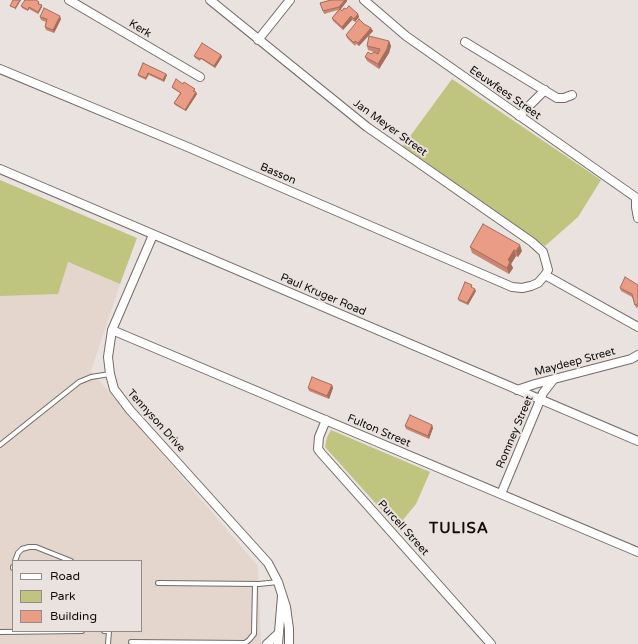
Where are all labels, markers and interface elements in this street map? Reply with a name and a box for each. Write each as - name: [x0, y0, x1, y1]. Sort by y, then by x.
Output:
- street label: Kerk: [126, 17, 154, 41]
- street label: Eeuwfees Street: [467, 63, 543, 123]
- street label: Jan Meyer Street: [350, 97, 430, 159]
- street label: Basson: [258, 161, 298, 187]
- street label: Paul Kruger Road: [278, 271, 368, 319]
- street label: Maydeep Street: [533, 345, 617, 379]
- street label: Tennyson Drive: [124, 387, 188, 455]
- street label: Romney Street: [494, 394, 536, 470]
- street label: Fulton Street: [345, 412, 413, 450]
- street label: Purcell Street: [375, 498, 431, 558]
- district label: TULISA: [429, 520, 489, 538]
- legend: [12, 560, 142, 632]
- text: Road: [50, 569, 80, 583]
- text: Park: [50, 589, 76, 603]
- text: Building: [50, 609, 97, 623]

